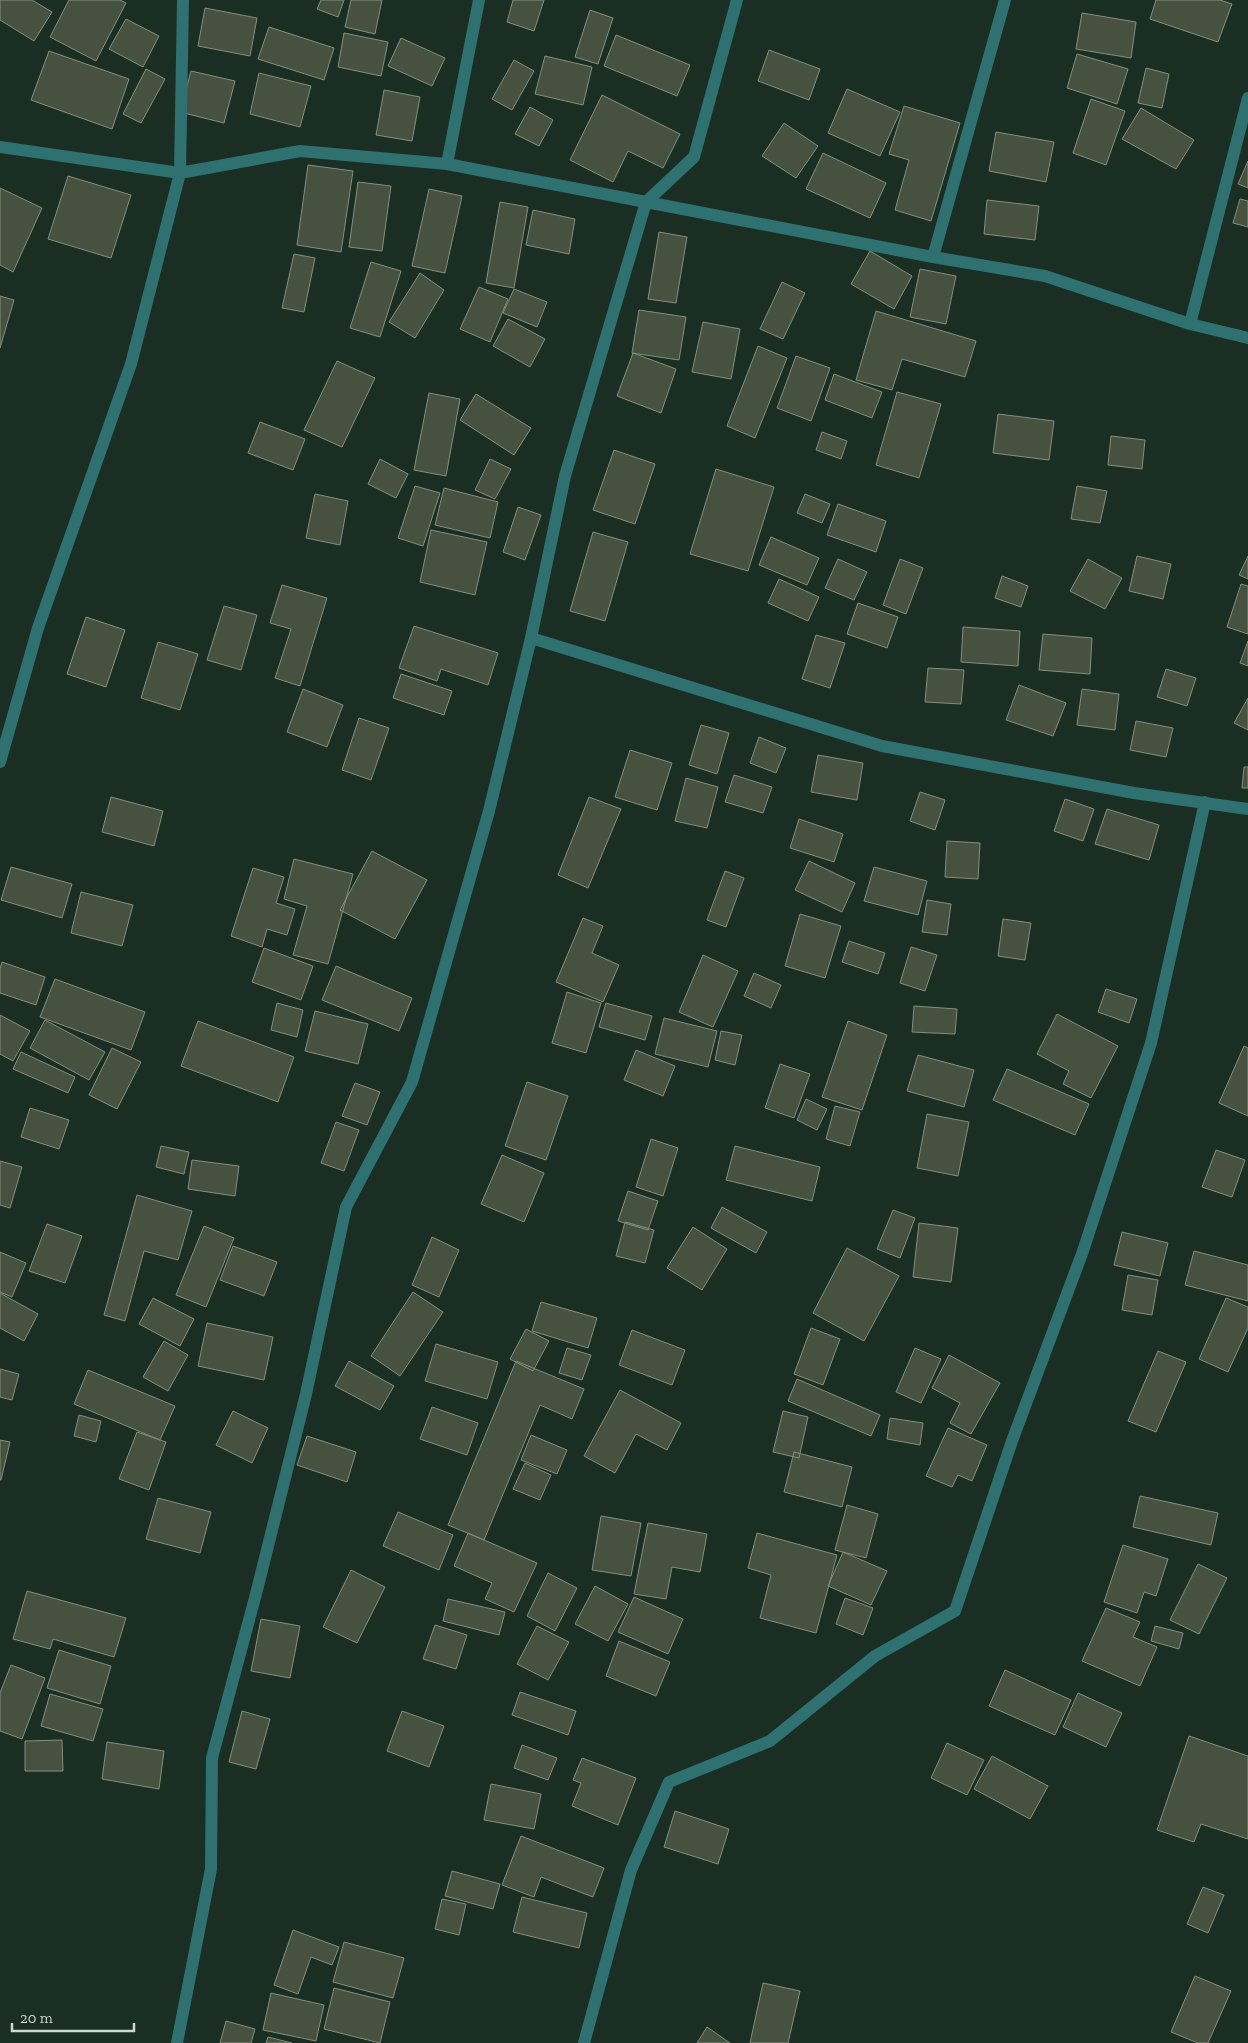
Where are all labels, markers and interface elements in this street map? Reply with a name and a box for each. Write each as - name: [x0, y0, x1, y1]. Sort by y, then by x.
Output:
- scale bar: [12, 2000, 135, 2032]
- text: 20 m: [20, 2009, 53, 2027]

